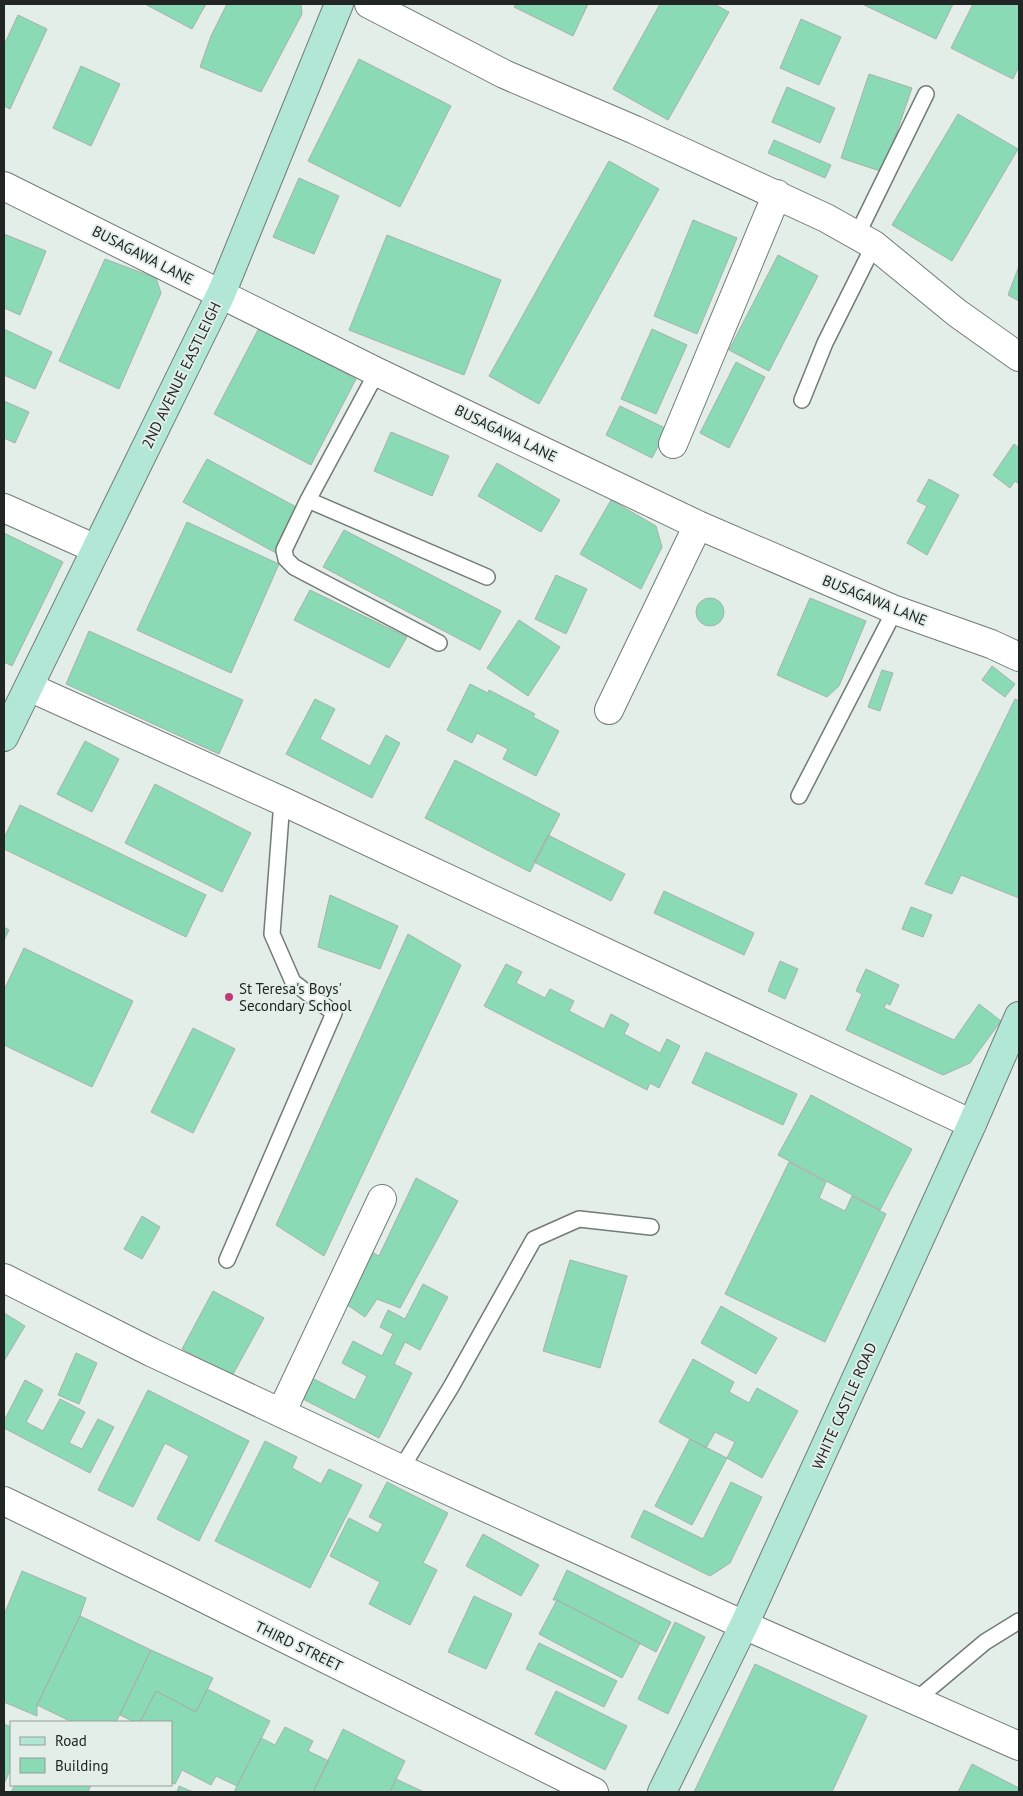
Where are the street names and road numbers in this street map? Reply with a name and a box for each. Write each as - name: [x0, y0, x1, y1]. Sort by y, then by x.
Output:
- street label: BUSAGAWA LANE: [89, 221, 197, 289]
- street label: 2ND AVENUE EASTLEIGH: [137, 299, 225, 451]
- street label: BUSAGAWA LANE: [452, 400, 560, 466]
- street label: BUSAGAWA LANE: [820, 570, 930, 630]
- street label: WHITE CASTLE ROAD: [807, 1340, 881, 1472]
- street label: THIRD STREET: [252, 1617, 347, 1676]

